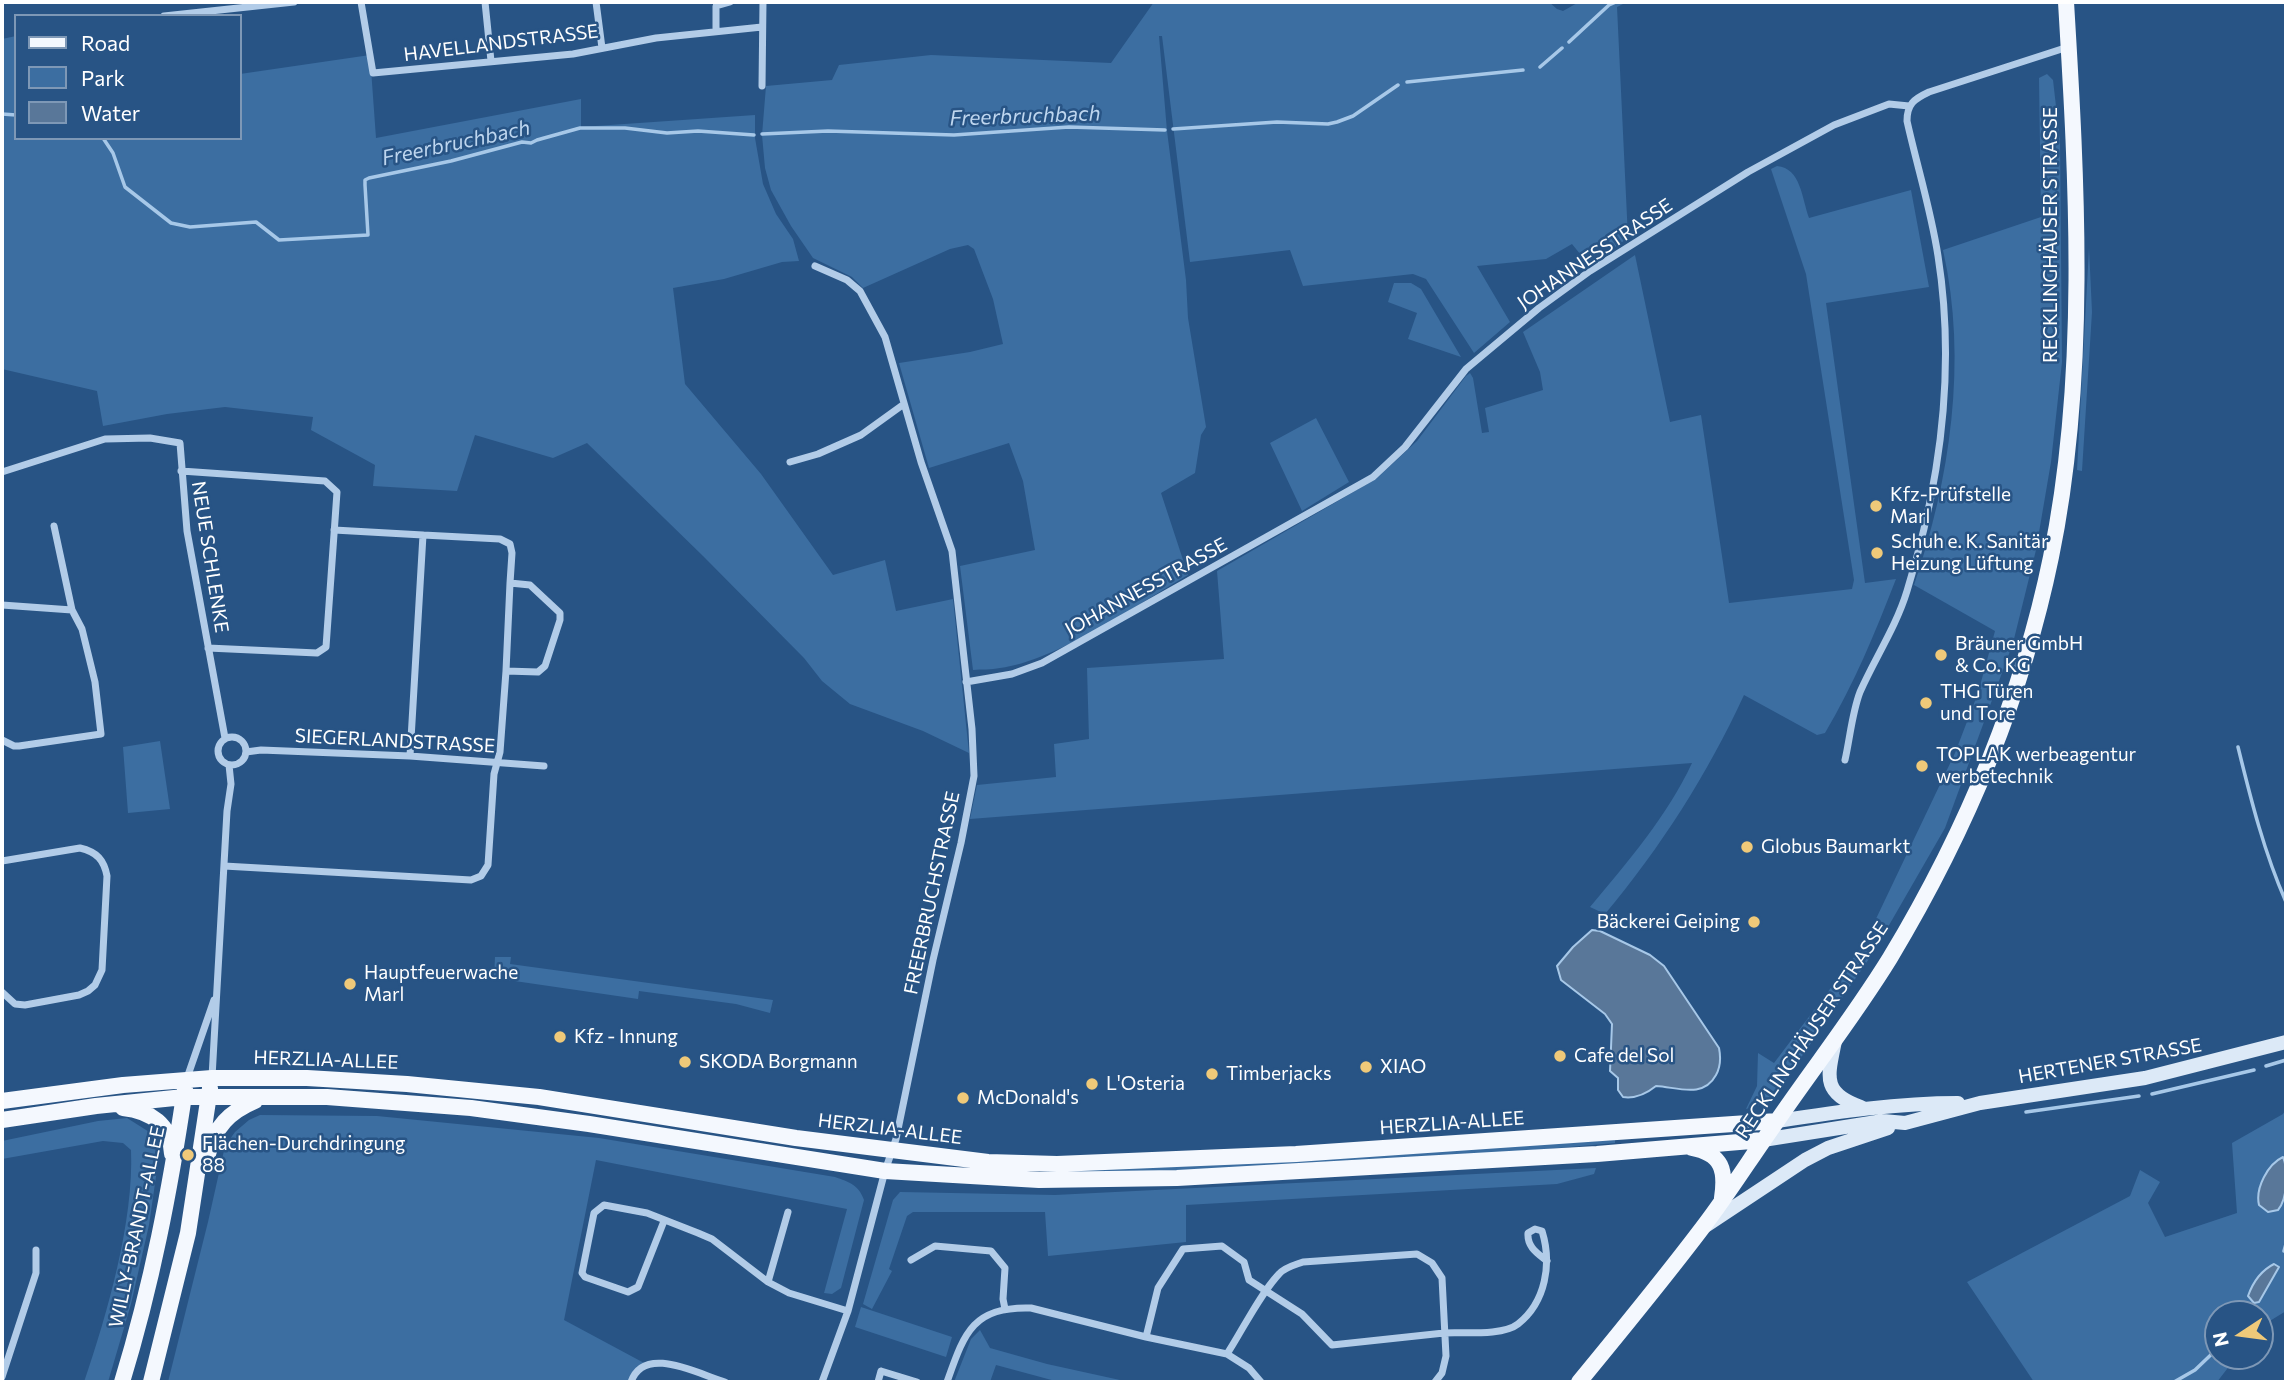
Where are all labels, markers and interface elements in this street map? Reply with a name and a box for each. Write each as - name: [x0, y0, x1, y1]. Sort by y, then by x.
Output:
- legend: [14, 14, 242, 140]
- street label: HAVELLANDSTRASSE: [402, 20, 600, 66]
- text: Road: [81, 30, 130, 55]
- text: Park: [81, 65, 125, 90]
- text: Water: [81, 100, 140, 125]
- water label: Freerbruchbach: [949, 101, 1101, 131]
- street label: RECKLINGHÄUSER STRASSE: [2040, 107, 2062, 363]
- water label: Freerbruchbach: [379, 115, 533, 171]
- street label: JOHANNESSTRASSE: [1513, 194, 1677, 314]
- street label: NEUE SCHLENKE: [187, 480, 233, 634]
- place label: Kfz-Prüfstelle Marl: [1890, 484, 2011, 528]
- marker: Kfz-Prüfstelle Marl: [1868, 498, 1884, 514]
- place label: Schuh e. K. Sanitär Heizung Lüftung: [1891, 531, 2049, 575]
- street label: JOHANNESSTRASSE: [1061, 533, 1231, 641]
- marker: Schuh e. K. Sanitär Heizung Lüftung: [1869, 545, 1885, 561]
- place label: Bräuner GmbH & Co. KG: [1955, 633, 2083, 677]
- marker: Bräuner GmbH & Co. KG: [1933, 647, 1949, 663]
- place label: THG Türen und Tore: [1940, 681, 2033, 725]
- marker: THG Türen und Tore: [1918, 695, 1934, 711]
- street label: SIEGERLANDSTRASSE: [294, 724, 496, 758]
- place label: TOPLAK werbeagentur werbetechnik: [1936, 744, 2136, 788]
- marker: TOPLAK werbeagentur werbetechnik: [1914, 758, 1930, 774]
- street label: FREERBRUCHSTRASSE: [899, 789, 965, 997]
- place label: Globus Baumarkt: [1761, 836, 1910, 858]
- marker: Globus Baumarkt: [1739, 839, 1755, 855]
- place label: Bäckerei Geiping: [1597, 911, 1740, 933]
- marker: Bäckerei Geiping: [1746, 914, 1762, 930]
- street label: RECKLINGHÄUSER STRASSE: [1731, 917, 1893, 1143]
- place label: Hauptfeuerwache Marl: [364, 962, 518, 1006]
- marker: Hauptfeuerwache Marl: [342, 976, 358, 992]
- place label: Kfz - Innung: [574, 1026, 678, 1048]
- marker: Kfz - Innung: [552, 1029, 568, 1045]
- street label: HERTENER STRASSE: [2017, 1034, 2203, 1088]
- place label: Cafe del Sol: [1574, 1045, 1674, 1067]
- street label: HERZLIA-ALLEE: [253, 1046, 399, 1074]
- marker: Cafe del Sol: [1552, 1048, 1568, 1064]
- place label: SKODA Borgmann: [699, 1051, 858, 1073]
- marker: SKODA Borgmann: [677, 1054, 693, 1070]
- place label: XIAO: [1380, 1056, 1426, 1078]
- marker: XIAO: [1358, 1059, 1374, 1075]
- place label: Timberjacks: [1226, 1063, 1332, 1085]
- marker: Timberjacks: [1204, 1066, 1220, 1082]
- place label: L'Osteria: [1106, 1073, 1185, 1095]
- marker: L'Osteria: [1084, 1076, 1100, 1092]
- place label: McDonald's: [977, 1087, 1079, 1109]
- marker: McDonald's: [955, 1090, 971, 1106]
- street label: HERZLIA-ALLEE: [1379, 1107, 1525, 1139]
- street label: HERZLIA-ALLEE: [817, 1109, 963, 1149]
- street label: WILLY-BRANDT-ALLEE: [104, 1124, 170, 1330]
- place label: Flächen-Durchdringung 88: [202, 1133, 405, 1177]
- marker: Flächen-Durchdringung 88: [180, 1147, 196, 1163]
- north arrow: [2204, 1300, 2274, 1370]
- text: N: [2207, 1330, 2233, 1349]

